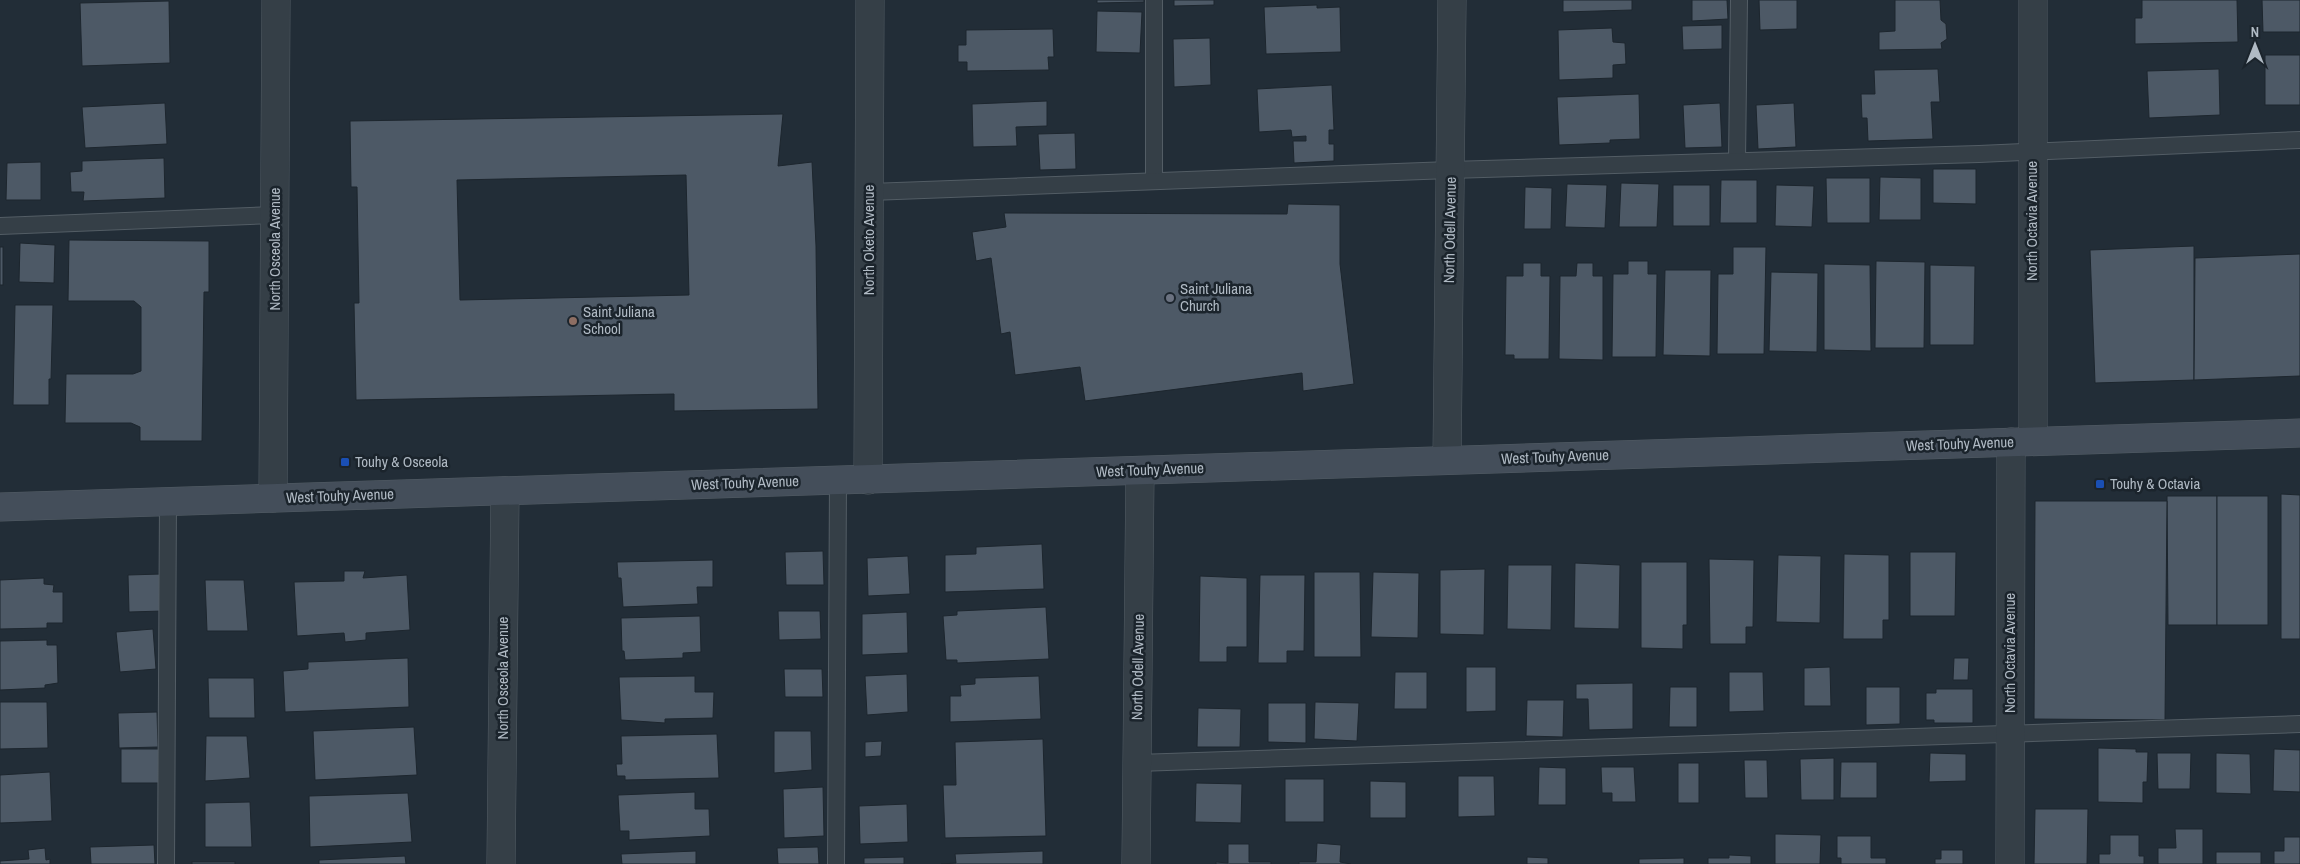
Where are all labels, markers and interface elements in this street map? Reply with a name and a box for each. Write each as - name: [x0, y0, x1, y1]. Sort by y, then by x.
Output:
- north arrow: [2230, 20, 2280, 70]
- text: N: [2251, 23, 2259, 41]
- street label: North Octavia Avenue: [2021, 161, 2042, 281]
- street label: North Odell Avenue: [1438, 176, 1461, 283]
- street label: North Oketo Avenue: [858, 185, 879, 295]
- street label: North Osceola Avenue: [264, 187, 285, 310]
- place label: Saint Juliana Church: [1180, 278, 1252, 316]
- marker: Saint Juliana Church: [1164, 292, 1176, 304]
- place label: Saint Juliana School: [583, 301, 655, 339]
- marker: Saint Juliana School: [567, 315, 579, 327]
- street label: West Touhy Avenue: [1906, 431, 2015, 456]
- street label: West Touhy Avenue: [1501, 444, 1610, 469]
- place label: Touhy & Osceola: [355, 451, 448, 472]
- marker: Touhy & Osceola: [339, 456, 351, 468]
- street label: West Touhy Avenue: [1096, 457, 1205, 482]
- street label: West Touhy Avenue: [691, 470, 800, 495]
- place label: Touhy & Octavia: [2110, 473, 2200, 494]
- marker: Touhy & Octavia: [2094, 478, 2106, 490]
- street label: West Touhy Avenue: [286, 483, 395, 508]
- street label: North Octavia Avenue: [1999, 593, 2020, 713]
- street label: North Odell Avenue: [1126, 613, 1149, 720]
- street label: North Osceola Avenue: [492, 616, 513, 739]

